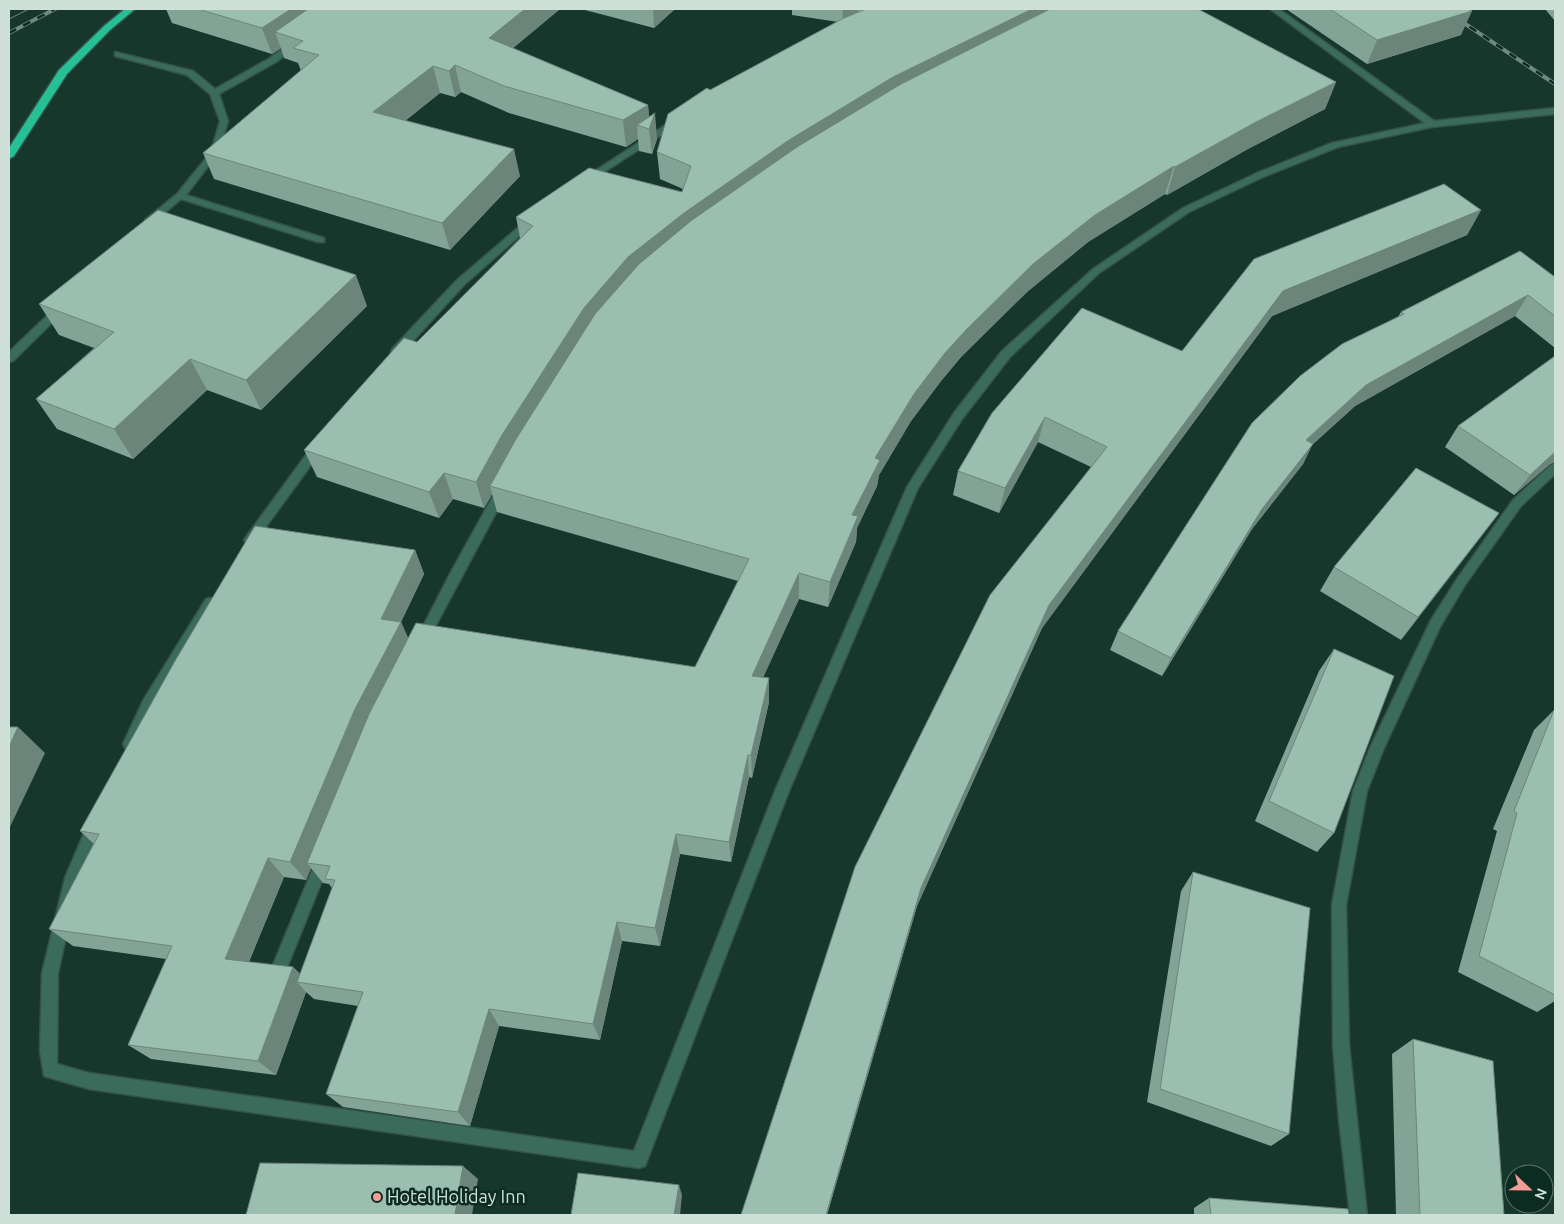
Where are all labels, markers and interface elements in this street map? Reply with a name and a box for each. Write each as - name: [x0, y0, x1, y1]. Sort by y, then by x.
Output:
- north arrow: [1504, 1164, 1554, 1214]
- place label: Hotel Holiday Inn: [387, 1186, 526, 1206]
- text: N: [1532, 1186, 1550, 1202]
- marker: Hotel Holiday Inn: [371, 1191, 383, 1203]

